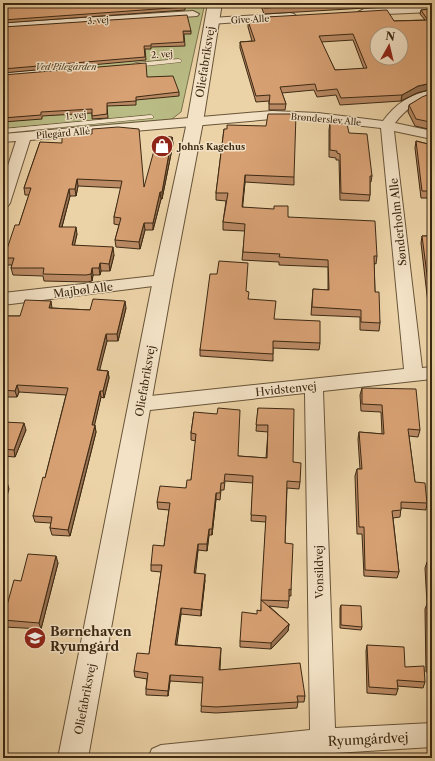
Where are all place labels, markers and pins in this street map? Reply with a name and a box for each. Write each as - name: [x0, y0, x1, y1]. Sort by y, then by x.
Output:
- shop icon: Johns Kagehus: [149, 133, 175, 159]
- place label: Johns Kagehus: [176, 141, 245, 152]
- place label: Børnehaven Ryumgård: [50, 623, 132, 654]
- school or university icon: Børnehaven Ryumgård: [22, 625, 48, 651]

